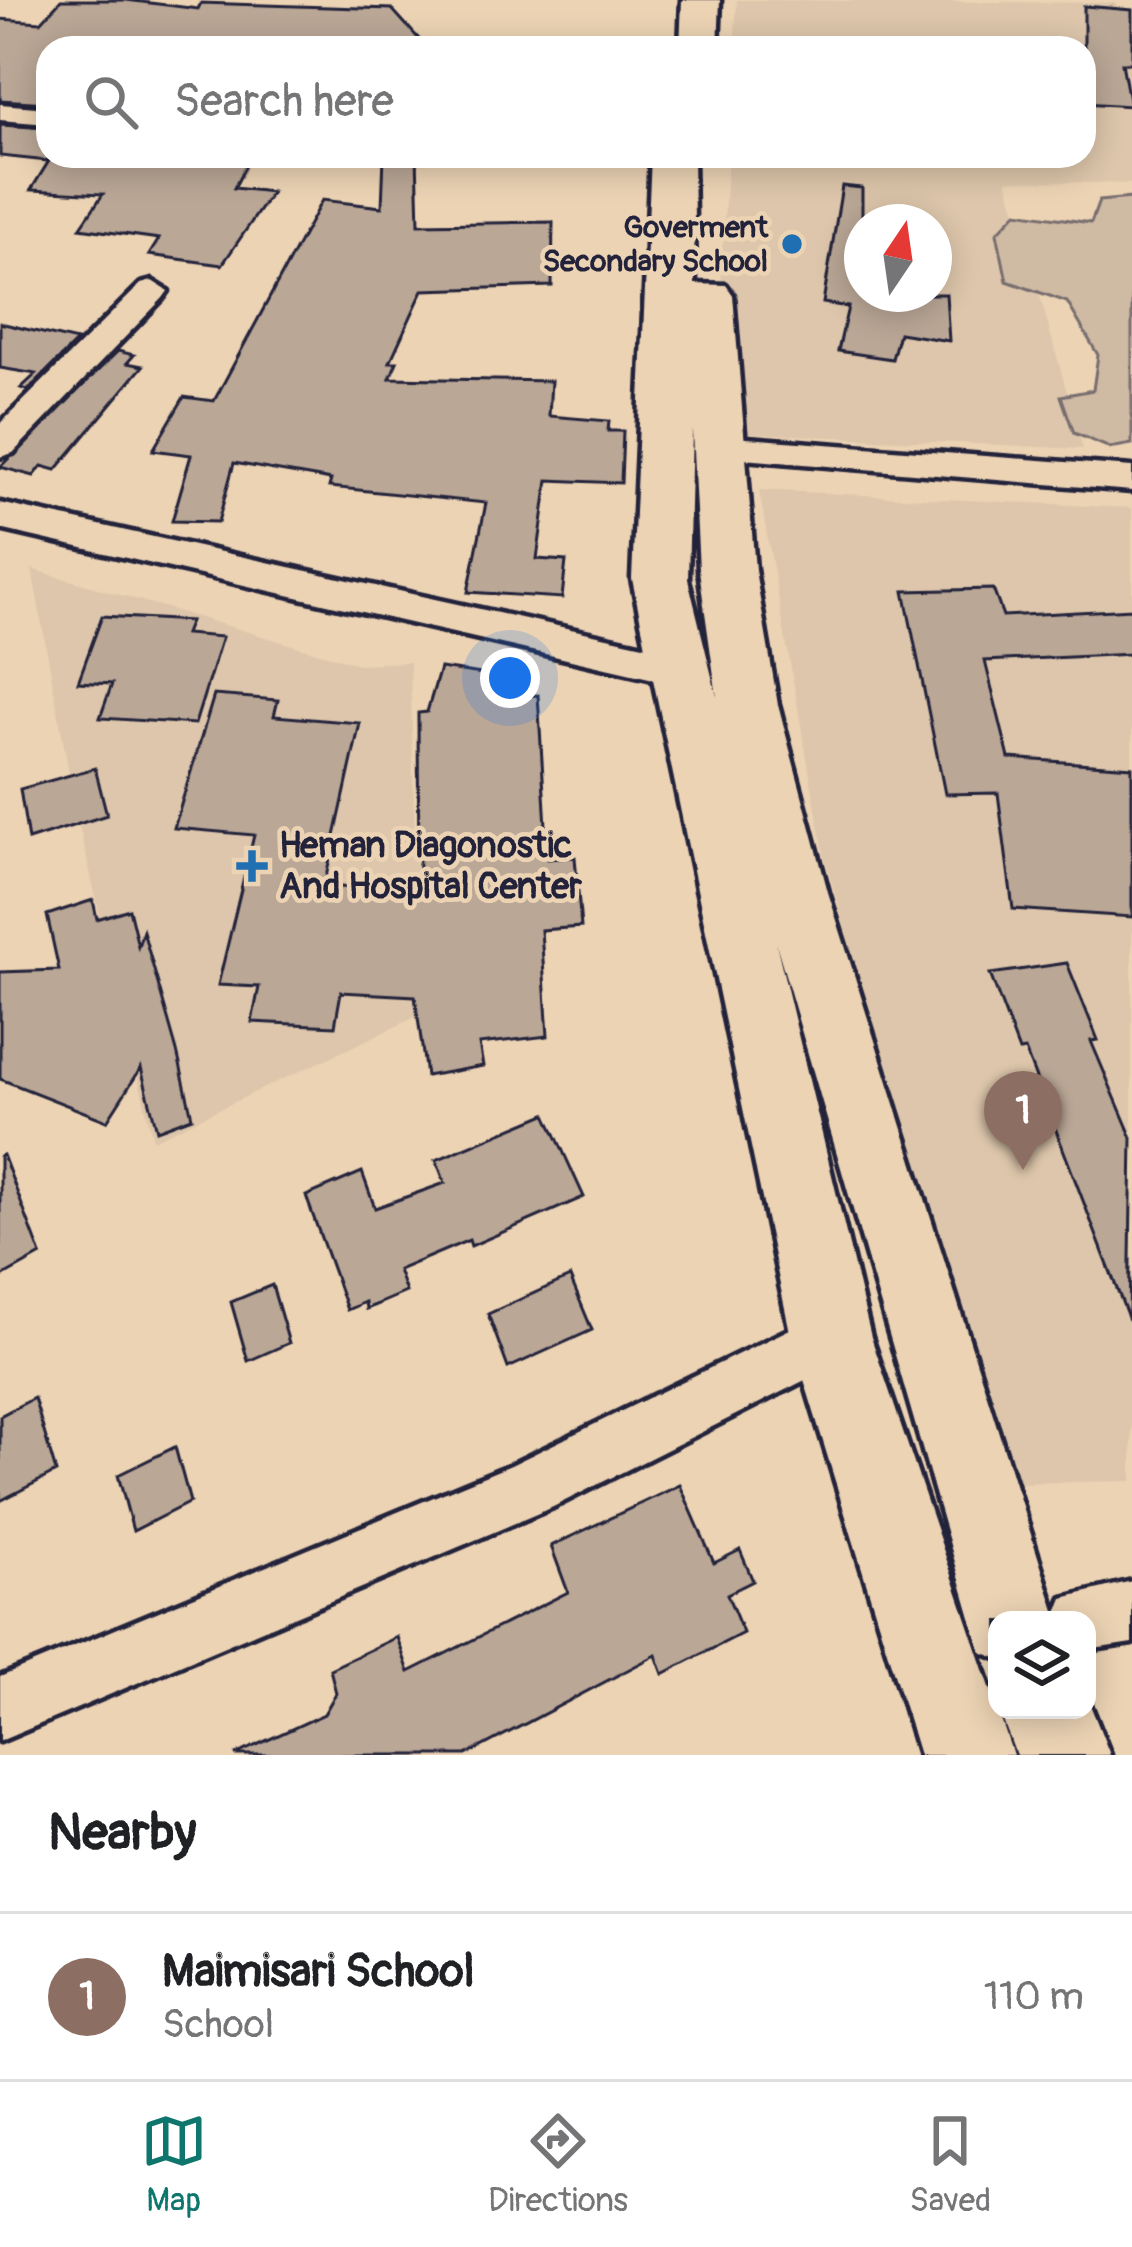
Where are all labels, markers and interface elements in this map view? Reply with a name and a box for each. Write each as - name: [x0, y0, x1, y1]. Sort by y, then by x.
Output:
- search box: [36, 36, 1096, 168]
- icon: search: [78, 69, 144, 135]
- text: Search here: [174, 74, 394, 130]
- north arrow: [844, 204, 952, 312]
- place label: Goverment Secondary School: [543, 209, 769, 280]
- marker: Goverment Secondary School: [779, 231, 805, 257]
- your location: [480, 648, 540, 708]
- place label: Heman Diagonostic And Hospital Center: [279, 823, 583, 909]
- marker: Heman Diagonostic And Hospital Center: [236, 850, 268, 882]
- pin: 1: [984, 1071, 1062, 1170]
- map controls: [988, 1611, 1096, 1719]
- button: layers: [988, 1611, 1096, 1719]
- text: Nearby: [48, 1801, 196, 1865]
- text: Maimisari School: [162, 1944, 474, 2000]
- text: 1: [79, 1972, 95, 2021]
- text: 110 m: [984, 1972, 1084, 2021]
- text: School: [162, 2000, 274, 2049]
- tab: Map: [141, 2108, 207, 2221]
- tab: Directions: [488, 2108, 628, 2221]
- tab: Saved: [909, 2108, 991, 2221]

